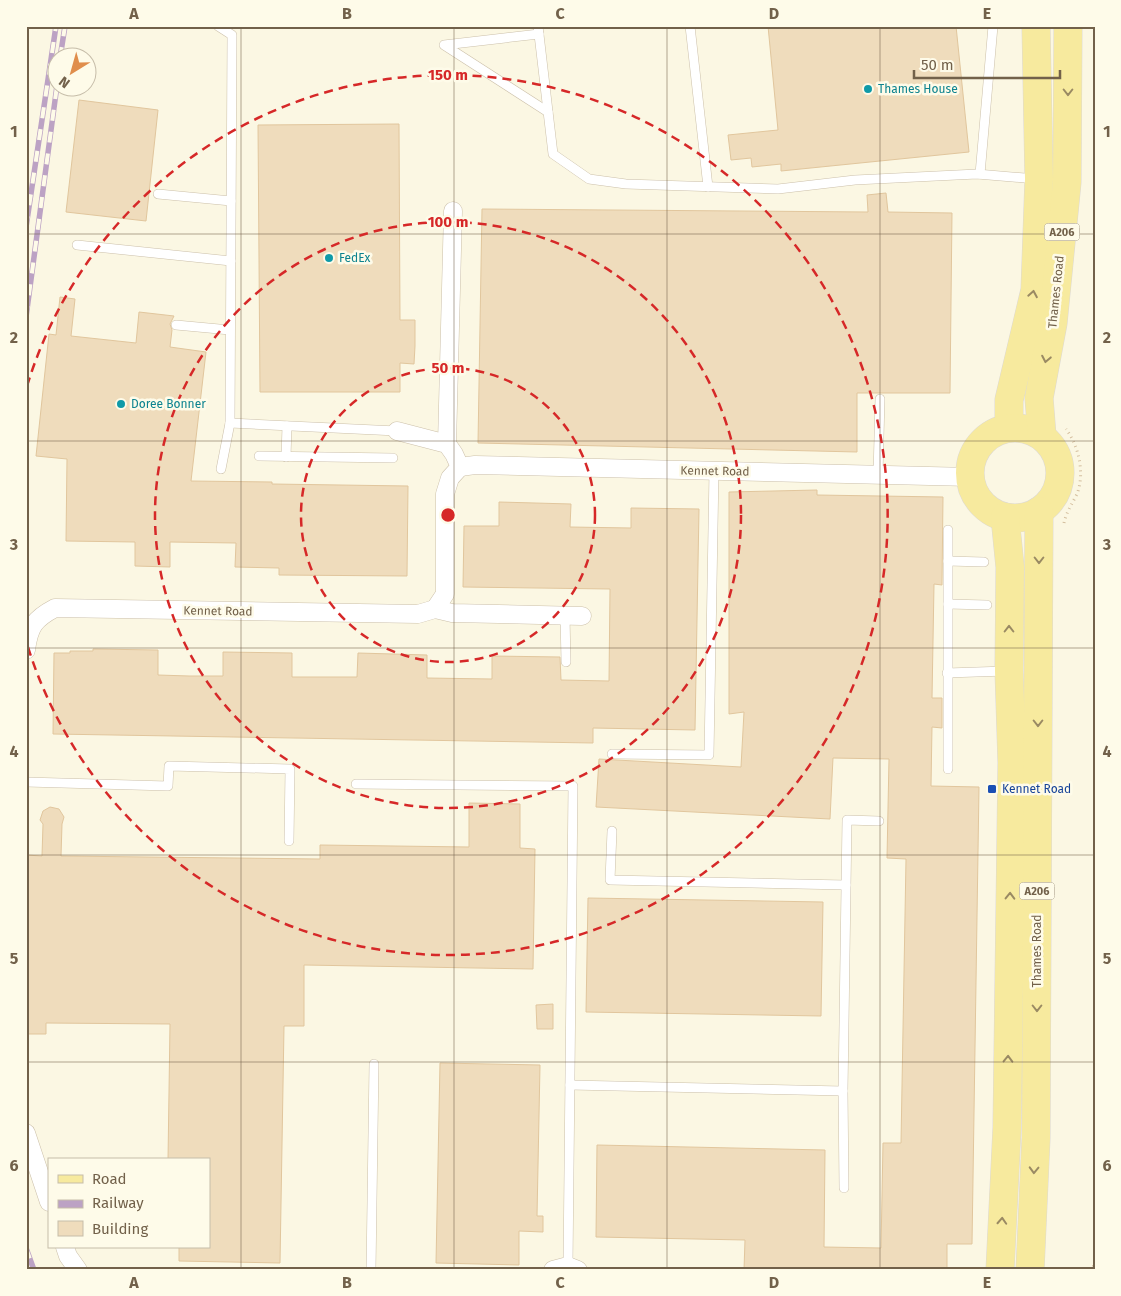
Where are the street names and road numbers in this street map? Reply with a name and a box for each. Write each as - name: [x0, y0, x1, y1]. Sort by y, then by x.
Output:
- road number: A206: [1044, 223, 1080, 240]
- street label: Thames Road: [1045, 255, 1067, 329]
- street label: Kennet Road: [680, 463, 750, 479]
- street label: Kennet Road: [183, 603, 253, 619]
- road number: A206: [1020, 882, 1054, 899]
- street label: Thames Road: [1030, 914, 1044, 988]

